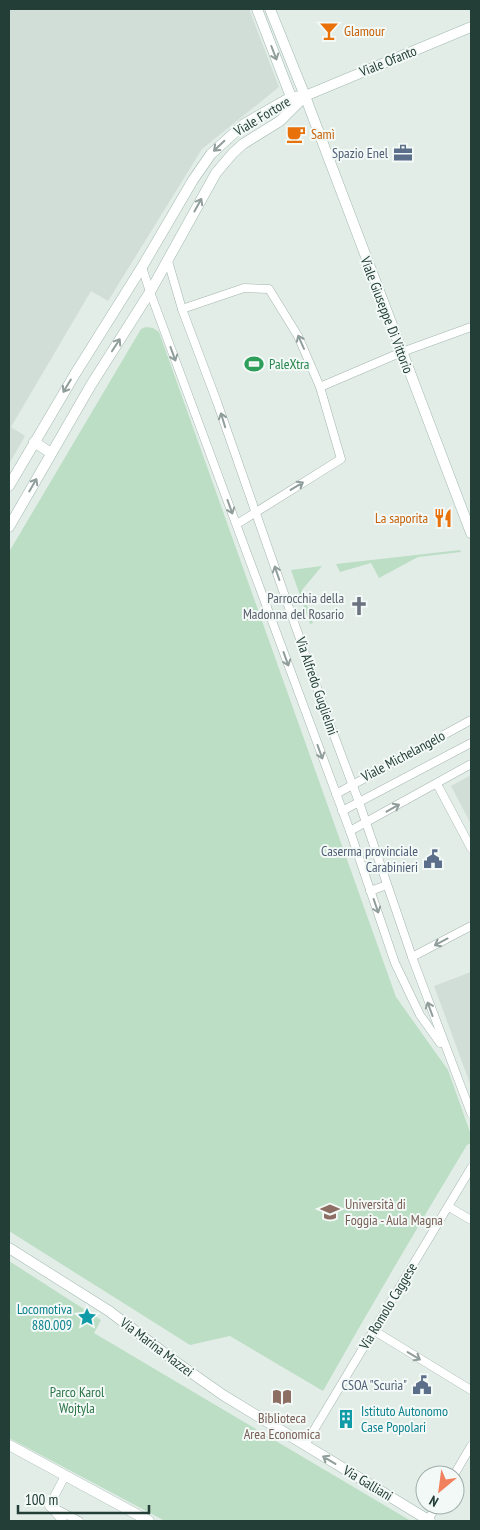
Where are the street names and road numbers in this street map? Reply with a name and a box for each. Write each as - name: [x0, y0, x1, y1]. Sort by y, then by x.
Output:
- street label: Viale Ofanto: [356, 41, 419, 81]
- street label: Viale Fortore: [230, 92, 294, 140]
- street label: Viale Giuseppe Di Vittorio: [356, 253, 418, 376]
- street label: Via Alfredo Guglielmi: [291, 634, 342, 737]
- street label: Viale Michelangelo: [357, 726, 448, 786]
- street label: Via Romolo Caggese: [355, 1259, 421, 1353]
- street label: Via Marina Mazzei: [116, 1313, 197, 1381]
- street label: Via Galliani: [339, 1461, 396, 1505]

